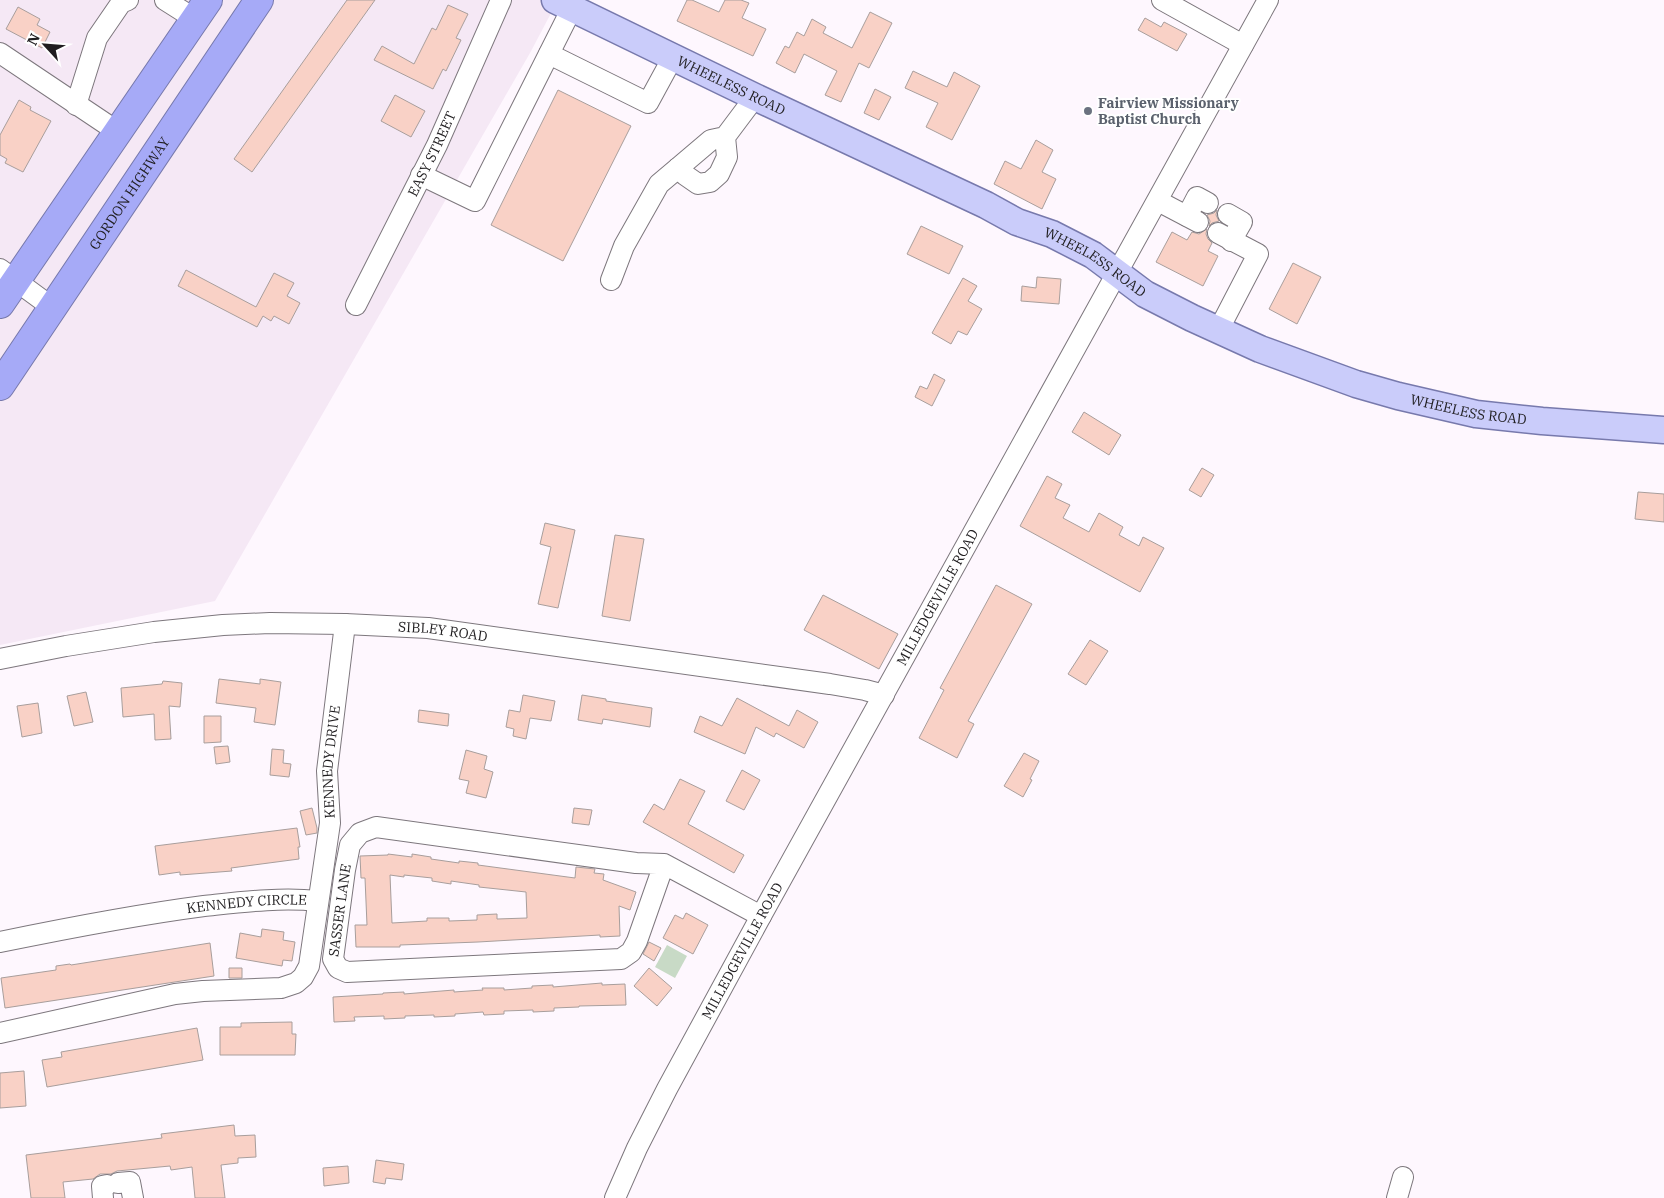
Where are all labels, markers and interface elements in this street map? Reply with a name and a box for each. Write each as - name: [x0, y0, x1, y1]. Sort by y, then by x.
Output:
- north arrow: [20, 20, 70, 70]
- text: N: [23, 30, 44, 48]
- street label: WHEELESS ROAD: [674, 52, 789, 119]
- place label: Fairview Missionary Baptist Church: [1098, 94, 1239, 128]
- marker: Fairview Missionary Baptist Church: [1082, 105, 1094, 117]
- street label: EASY STREET: [403, 108, 460, 200]
- street label: GORDON HIGHWAY: [85, 133, 174, 253]
- street label: WHEELESS ROAD: [1042, 223, 1150, 301]
- street label: WHEELESS ROAD: [1409, 390, 1528, 428]
- street label: MILLEDGEVILLE ROAD: [892, 526, 982, 669]
- street label: SIBLEY ROAD: [398, 618, 489, 645]
- street label: KENNEDY DRIVE: [318, 704, 344, 819]
- street label: SASSER LANE: [324, 862, 355, 958]
- street label: MILLEDGEVILLE ROAD: [698, 879, 787, 1022]
- street label: KENNEDY CIRCLE: [185, 891, 307, 917]

